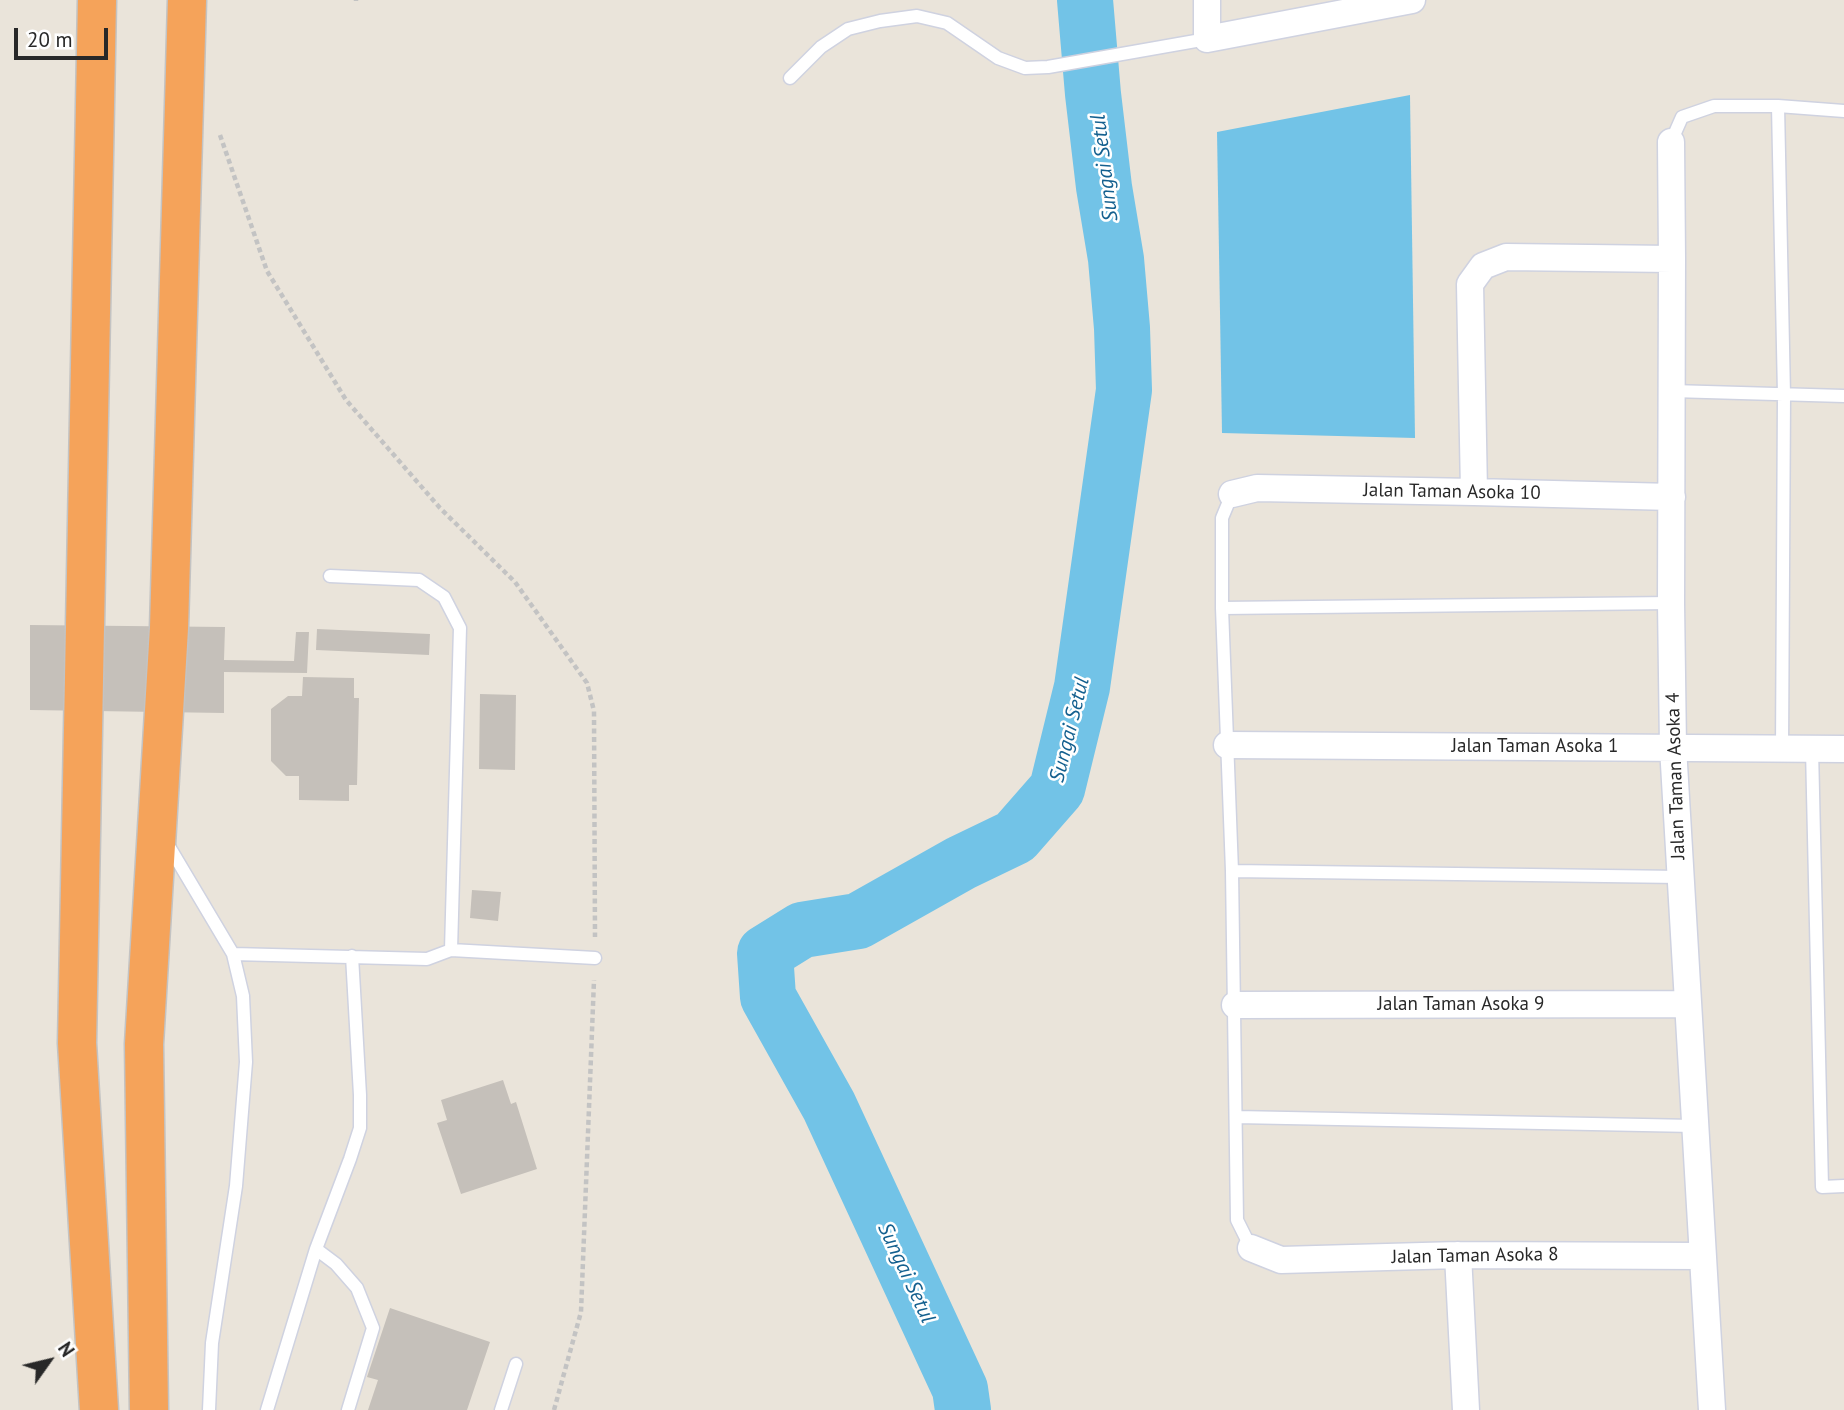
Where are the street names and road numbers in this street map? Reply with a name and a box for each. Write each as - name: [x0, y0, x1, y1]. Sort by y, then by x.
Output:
- street label: Jalan Taman Asoka 10: [1363, 479, 1541, 505]
- street label: Jalan Taman Asoka 4: [1662, 692, 1690, 860]
- street label: Jalan Taman Asoka 1: [1452, 736, 1618, 758]
- street label: Jalan Taman Asoka 9: [1378, 994, 1544, 1016]
- street label: Jalan Taman Asoka 8: [1391, 1243, 1559, 1269]

